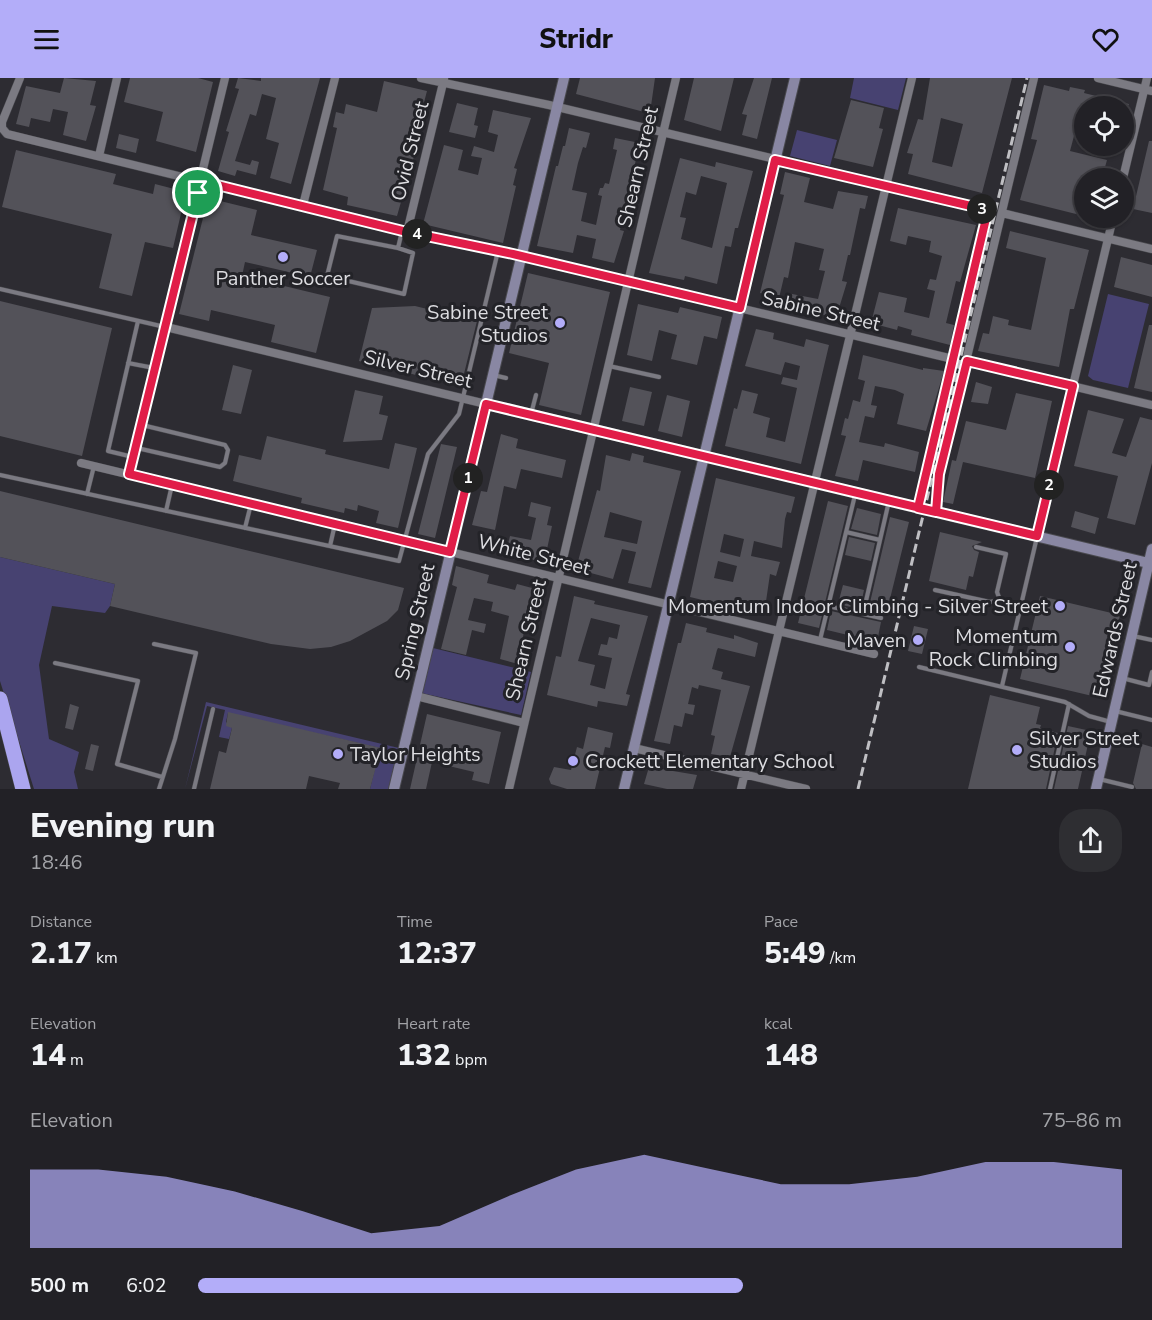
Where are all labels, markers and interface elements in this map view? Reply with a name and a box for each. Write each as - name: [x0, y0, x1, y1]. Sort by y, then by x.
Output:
- text: Stridr: [539, 21, 613, 58]
- icon: menu: [30, 23, 63, 56]
- icon: heart: [1089, 23, 1122, 56]
- map controls: [1074, 96, 1134, 228]
- button: locate: [1074, 96, 1134, 156]
- street label: Ovid Street: [385, 97, 436, 204]
- street label: Shearn Street: [611, 103, 665, 230]
- pin: [172, 167, 223, 218]
- button: layers: [1074, 168, 1134, 228]
- icon: arrive: [181, 176, 214, 209]
- pin: 3: [967, 194, 997, 224]
- text: 3: [977, 198, 987, 220]
- pin: 4: [402, 219, 432, 249]
- text: 4: [412, 223, 422, 245]
- marker: Panther Soccer: [276, 250, 290, 264]
- place label: Panther Soccer: [216, 265, 350, 292]
- street label: Sabine Street: [759, 284, 884, 338]
- place label: Sabine Street Studios: [427, 299, 549, 349]
- marker: Sabine Street Studios: [553, 316, 567, 330]
- street label: Silver Street: [361, 343, 476, 395]
- pin: 1: [453, 463, 483, 493]
- text: 1: [463, 467, 473, 489]
- pin: 2: [1034, 470, 1064, 500]
- text: 2: [1044, 474, 1054, 496]
- street label: White Street: [475, 528, 594, 582]
- street label: Edwards Street: [1086, 559, 1144, 701]
- street label: Spring Street: [389, 560, 442, 683]
- street label: Shearn Street: [499, 576, 553, 703]
- place label: Momentum Indoor Climbing - Silver Street: [668, 593, 1049, 620]
- marker: Momentum Indoor Climbing - Silver Street: [1053, 599, 1067, 613]
- place label: Momentum Rock Climbing: [929, 623, 1058, 673]
- place label: Maven: [846, 627, 906, 654]
- marker: Maven: [911, 633, 925, 647]
- marker: Momentum Rock Climbing: [1063, 640, 1077, 654]
- place label: Silver Street Studios: [1029, 725, 1140, 775]
- place label: Taylor Heights: [350, 741, 481, 768]
- marker: Silver Street Studios: [1010, 743, 1024, 757]
- marker: Taylor Heights: [331, 747, 345, 761]
- place label: Crockett Elementary School: [585, 748, 834, 775]
- marker: Crockett Elementary School: [566, 754, 580, 768]
- text: Evening run: [30, 804, 215, 849]
- button: share: [1059, 809, 1122, 872]
- text: 18:46: [30, 849, 83, 876]
- text: Distance: [30, 911, 92, 933]
- text: Time: [397, 911, 433, 933]
- text: Pace: [764, 911, 798, 933]
- text: 2.17: [30, 933, 92, 974]
- text: 12:37: [397, 933, 477, 974]
- text: 5:49: [764, 933, 826, 974]
- text: km: [92, 947, 118, 969]
- text: /km: [826, 947, 856, 969]
- text: Elevation: [30, 1013, 96, 1035]
- text: Heart rate: [397, 1013, 470, 1035]
- text: kcal: [764, 1013, 792, 1035]
- text: 14: [30, 1035, 66, 1076]
- text: 132: [397, 1035, 451, 1076]
- text: 148: [764, 1035, 818, 1076]
- text: m: [66, 1049, 84, 1071]
- text: bpm: [451, 1049, 487, 1071]
- text: Elevation: [30, 1107, 113, 1134]
- text: 75–86 m: [1042, 1107, 1122, 1134]
- text: 500 m: [30, 1272, 89, 1299]
- text: 6:02: [126, 1272, 167, 1299]

